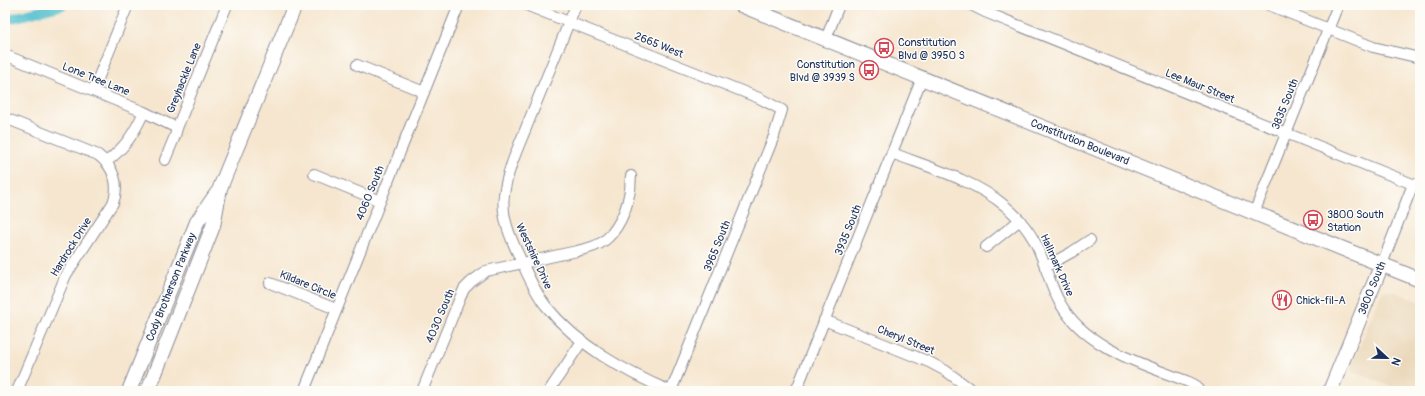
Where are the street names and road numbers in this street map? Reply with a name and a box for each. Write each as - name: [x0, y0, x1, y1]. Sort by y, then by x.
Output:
- street label: 2665 West: [633, 29, 686, 61]
- street label: Greyhackle Lane: [164, 40, 204, 115]
- street label: Lone Tree Lane: [60, 60, 132, 99]
- street label: Lee Maur Street: [1163, 66, 1237, 106]
- street label: 3835 South: [1269, 77, 1301, 131]
- street label: Constitution Boulevard: [1029, 116, 1131, 168]
- street label: 4060 South: [353, 164, 387, 222]
- street label: 3935 South: [832, 203, 864, 257]
- street label: Hardrock Drive: [48, 215, 95, 279]
- street label: 3965 South: [701, 219, 733, 273]
- street label: Westshire Drive: [513, 221, 555, 292]
- street label: Cody Brotherson Parkway: [143, 231, 199, 343]
- street label: Hallmark Drive: [1038, 232, 1077, 299]
- street label: 3800 South: [1355, 259, 1389, 317]
- street label: Kildare Circle: [278, 268, 339, 302]
- street label: 4030 South: [423, 287, 457, 345]
- street label: Cheryl Street: [875, 323, 937, 358]

